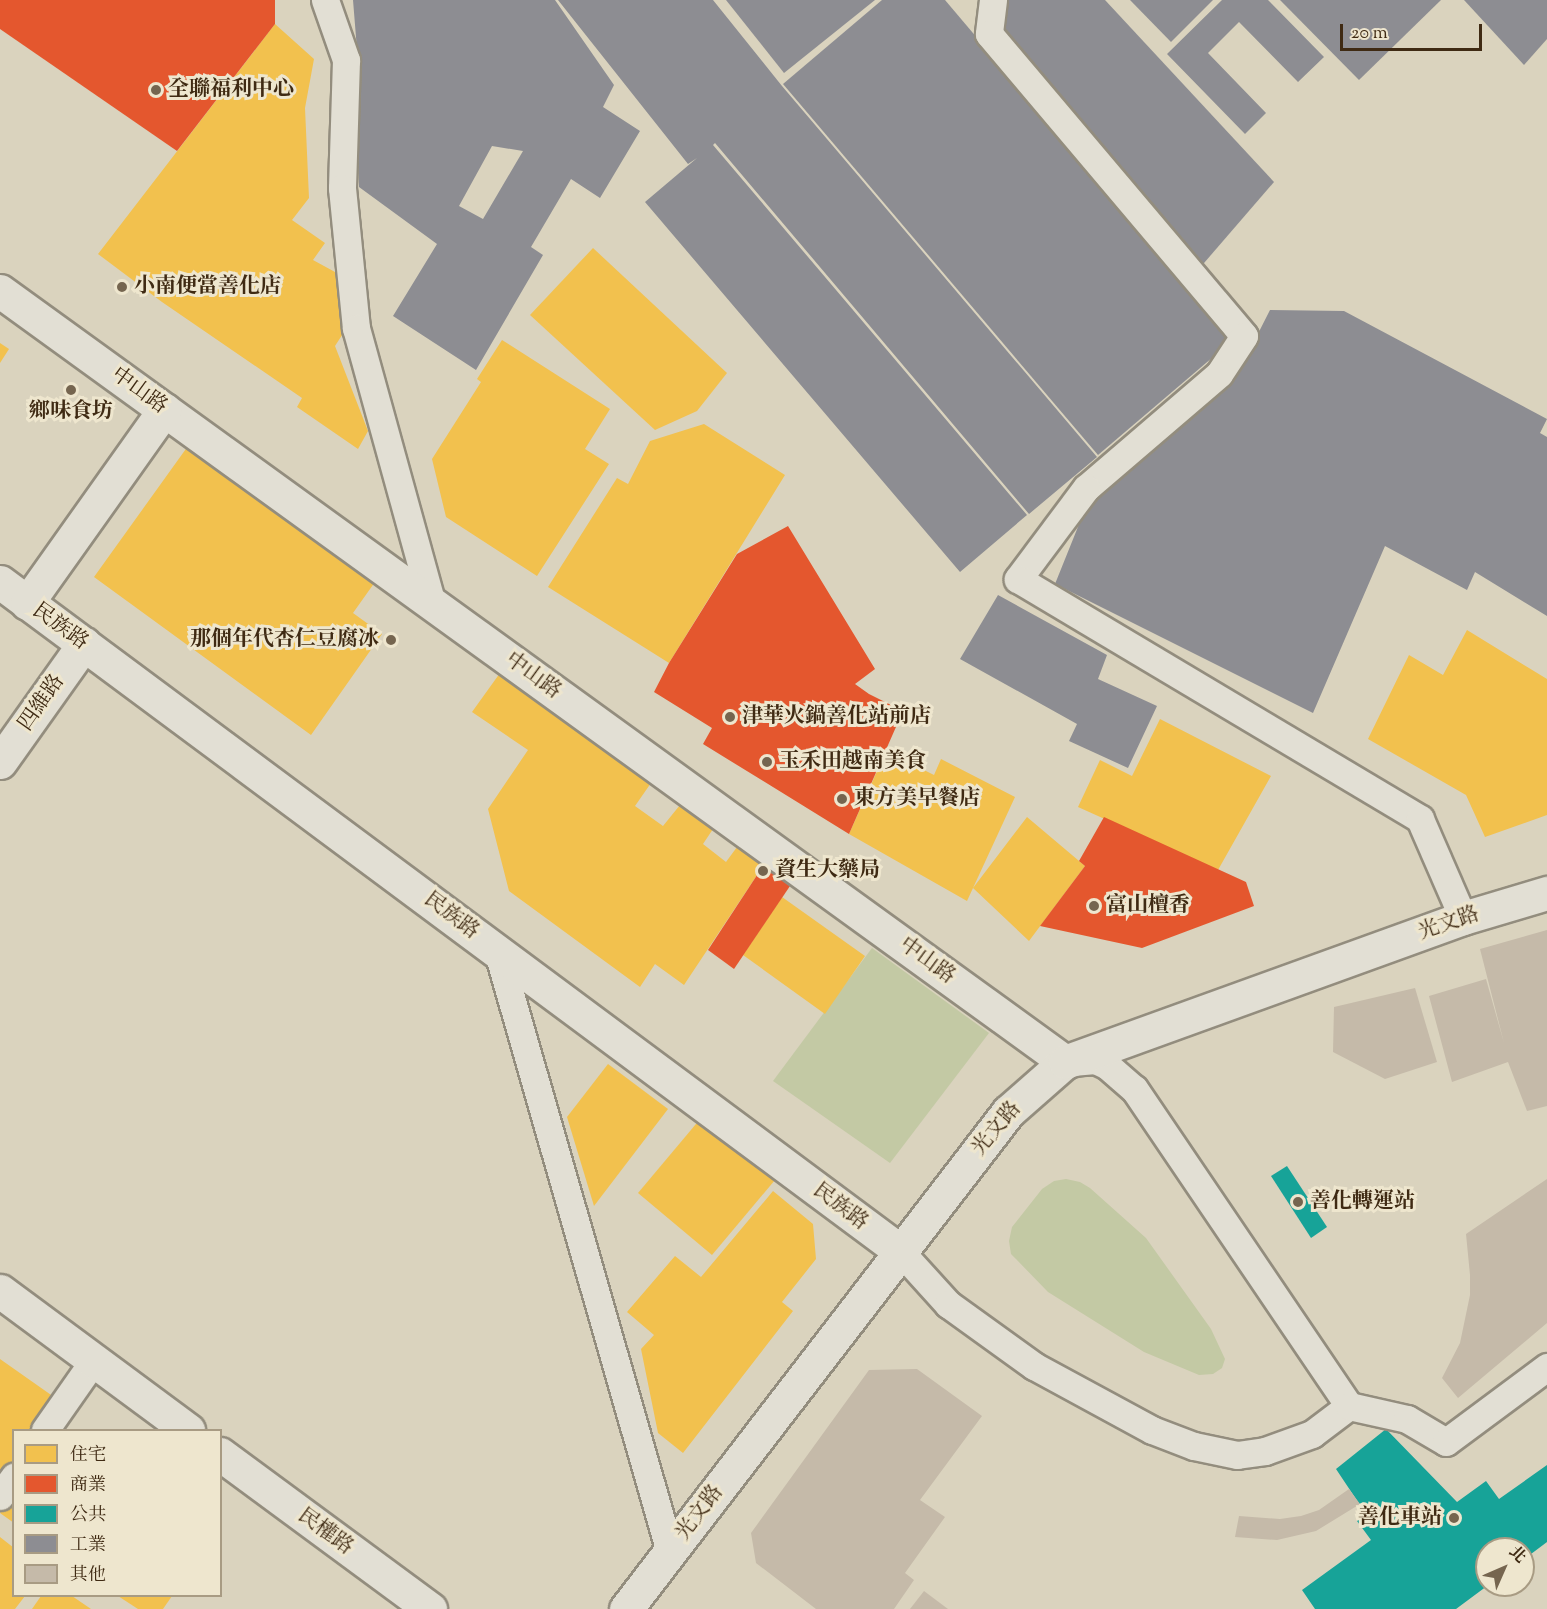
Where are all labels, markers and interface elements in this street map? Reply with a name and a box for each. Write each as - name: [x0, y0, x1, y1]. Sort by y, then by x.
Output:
- scale bar: [1343, 12, 1486, 50]
- text: 20 m: [1351, 21, 1388, 47]
- place label: 全聯福利中心: [168, 77, 294, 103]
- marker: 全聯福利中心: [149, 83, 163, 97]
- place label: 小南便當善化店: [134, 274, 281, 300]
- marker: 小南便當善化店: [115, 280, 129, 294]
- street label: 中山路: [106, 362, 172, 420]
- marker: 鄉味食坊: [64, 383, 78, 397]
- place label: 鄉味食坊: [29, 399, 113, 425]
- street label: 民族路: [27, 598, 93, 656]
- place label: 那個年代杏仁豆腐冰: [190, 627, 379, 653]
- marker: 那個年代杏仁豆腐冰: [384, 633, 398, 647]
- street label: 中山路: [500, 647, 566, 705]
- street label: 四維路: [14, 670, 70, 736]
- place label: 津華火鍋善化站前店: [742, 704, 931, 730]
- marker: 津華火鍋善化站前店: [723, 710, 737, 724]
- place label: 玉禾田越南美食: [779, 749, 926, 775]
- marker: 玉禾田越南美食: [760, 755, 774, 769]
- place label: 東方美早餐店: [854, 786, 980, 812]
- marker: 東方美早餐店: [835, 792, 849, 806]
- place label: 資生大藥局: [775, 858, 880, 884]
- marker: 資生大藥局: [756, 864, 770, 878]
- street label: 民族路: [418, 887, 484, 945]
- place label: 富山檀香: [1106, 893, 1190, 919]
- marker: 富山檀香: [1087, 899, 1101, 913]
- street label: 光文路: [1415, 902, 1483, 946]
- street label: 中山路: [894, 932, 960, 990]
- street label: 光文路: [967, 1097, 1027, 1161]
- street label: 民族路: [807, 1178, 873, 1236]
- place label: 善化轉運站: [1310, 1189, 1415, 1215]
- marker: 善化轉運站: [1291, 1195, 1305, 1209]
- legend: [12, 1429, 222, 1597]
- text: 住宅: [70, 1443, 106, 1469]
- text: 商業: [70, 1473, 106, 1499]
- street label: 光文路: [671, 1480, 729, 1546]
- text: 公共: [70, 1503, 106, 1529]
- street label: 民權路: [292, 1503, 358, 1561]
- place label: 善化車站: [1358, 1505, 1442, 1531]
- marker: 善化車站: [1447, 1511, 1461, 1525]
- text: 工業: [70, 1533, 106, 1559]
- north arrow: [1475, 1537, 1535, 1597]
- text: 北: [1503, 1542, 1530, 1569]
- text: 其他: [70, 1563, 106, 1589]

